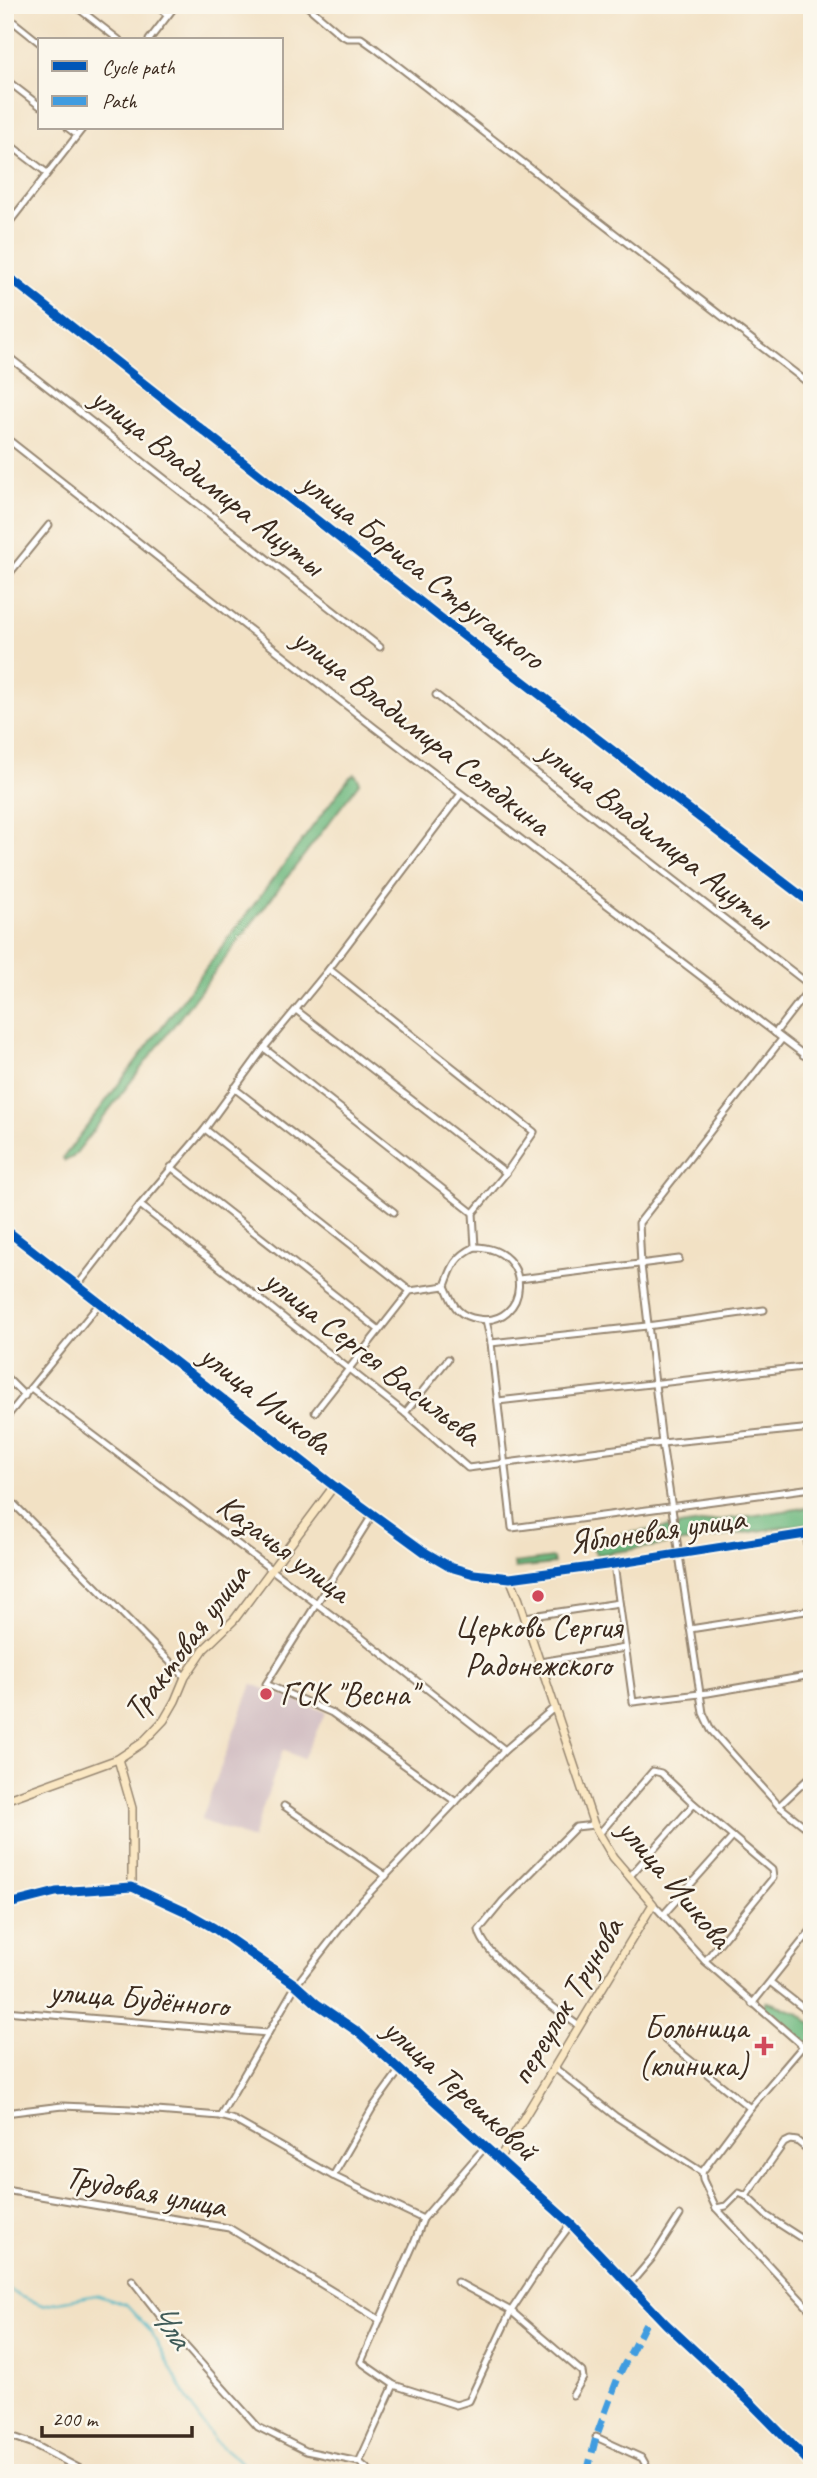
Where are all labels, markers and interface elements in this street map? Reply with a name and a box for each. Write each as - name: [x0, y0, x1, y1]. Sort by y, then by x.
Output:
- legend: [38, 38, 284, 130]
- text: Cycle path: [102, 54, 175, 80]
- text: Path: [102, 88, 138, 114]
- street label: улица Владимира Ацуты: [81, 376, 335, 587]
- street label: улица Бориса Стругацкого: [291, 460, 556, 680]
- street label: улица Владимира Селедкина: [283, 616, 561, 846]
- street label: улица Владимира Ацуты: [529, 729, 783, 940]
- street label: улица Сергея Васильева: [254, 1258, 492, 1457]
- street label: улица Ишкова: [190, 1333, 342, 1465]
- street label: Казачья улица: [209, 1484, 361, 1613]
- street label: Яблоневая улица: [566, 1496, 750, 1563]
- street label: Трактовая улица: [113, 1553, 260, 1729]
- marker: Церковь Сергия Радонежского: [530, 1588, 546, 1604]
- place label: Церковь Сергия Радонежского: [454, 1606, 624, 1686]
- place label: ГСК "Весна": [280, 1673, 423, 1715]
- marker: ГСК "Весна": [258, 1686, 274, 1702]
- street label: улица Ишкова: [607, 1808, 743, 1958]
- street label: переулок Трунова: [500, 1907, 634, 2092]
- street label: улица Будённого: [46, 1969, 234, 2027]
- place label: Больница (клиника): [638, 2006, 750, 2086]
- street label: улица Терешковой: [373, 2007, 549, 2171]
- marker: Больница (клиника): [754, 2036, 774, 2056]
- street label: Трудовая улица: [62, 2155, 232, 2228]
- water label: Чла: [139, 2293, 205, 2360]
- scale bar: [42, 2394, 192, 2438]
- text: 200 m: [52, 2406, 99, 2432]

